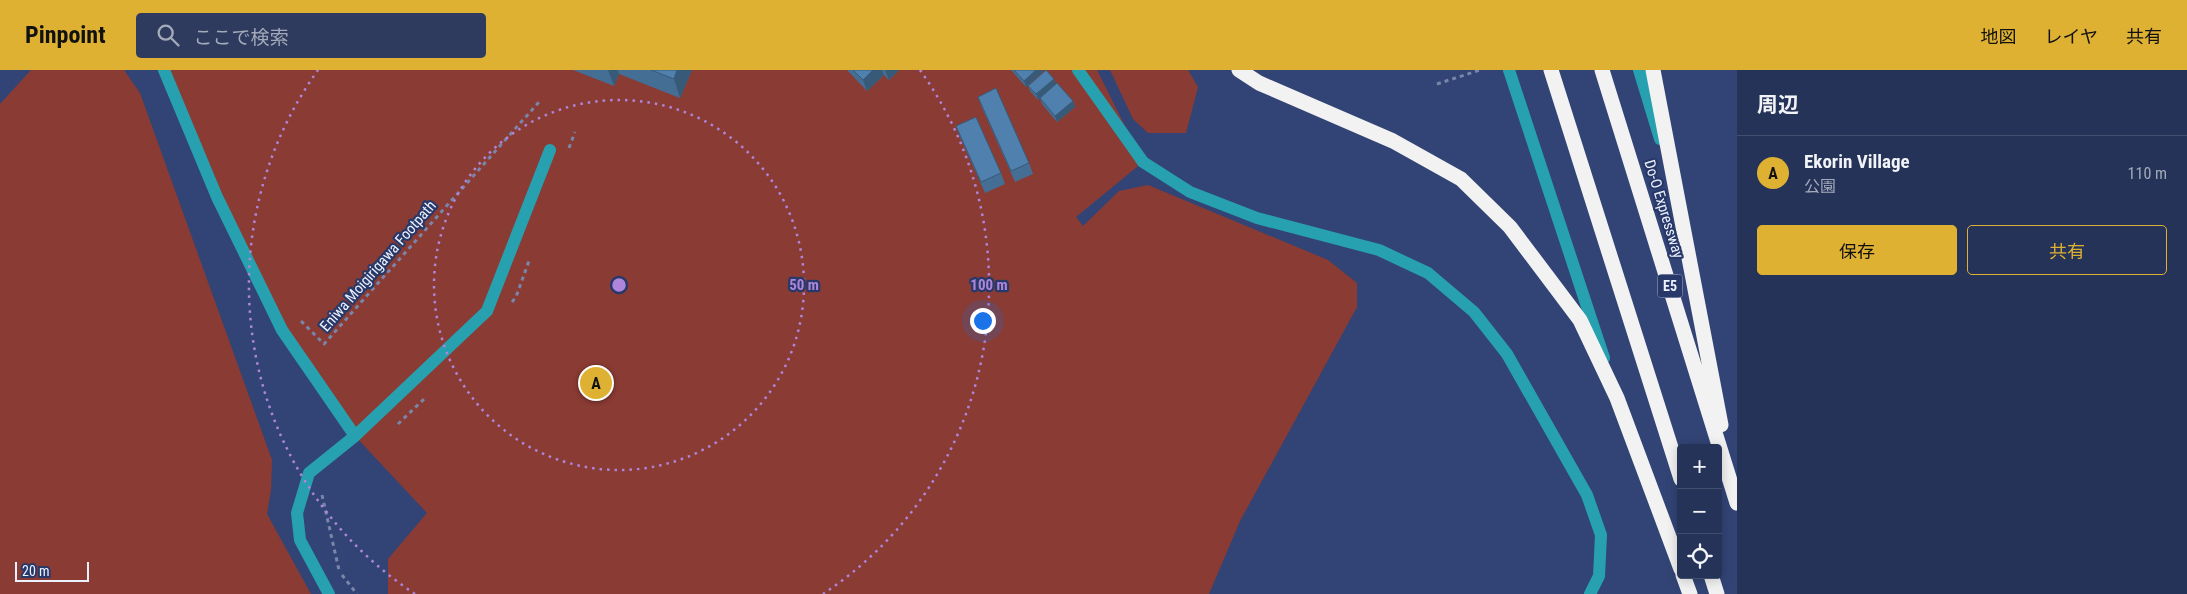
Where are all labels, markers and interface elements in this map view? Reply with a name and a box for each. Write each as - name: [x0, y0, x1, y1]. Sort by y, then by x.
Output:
- search box: [136, 13, 486, 58]
- text: Pinpoint: [25, 21, 106, 49]
- icon: search: [154, 21, 182, 49]
- text: ここで検索: [194, 26, 289, 49]
- text: 地図: [1981, 26, 2017, 47]
- text: レイヤ: [2045, 26, 2098, 47]
- text: 共有: [2126, 26, 2162, 47]
- text: 周辺: [1757, 93, 1799, 117]
- text: Ekorin Village: [1804, 150, 1910, 173]
- street label: Do-O Expressway: [1640, 158, 1688, 260]
- text: A: [1768, 164, 1778, 183]
- text: 110 m: [2128, 164, 2167, 183]
- text: 公園: [1804, 177, 1836, 196]
- street label: Eniwa Moigirigawa Footpath: [316, 197, 440, 335]
- button: 保存: [1757, 225, 1957, 275]
- button: 共有: [1967, 225, 2167, 275]
- road number: E5: [1658, 275, 1682, 298]
- centre of rings: [610, 276, 628, 294]
- text: 50 m: [789, 276, 819, 294]
- text: 100 m: [970, 276, 1008, 294]
- your location: [970, 308, 996, 334]
- pin: A: [580, 364, 612, 402]
- map controls: [1677, 444, 1722, 579]
- button: +: [1677, 444, 1722, 489]
- button: −: [1677, 489, 1722, 534]
- button: locate: [1677, 534, 1722, 579]
- scale bar: [15, 559, 89, 582]
- text: 20 m: [22, 563, 50, 579]

